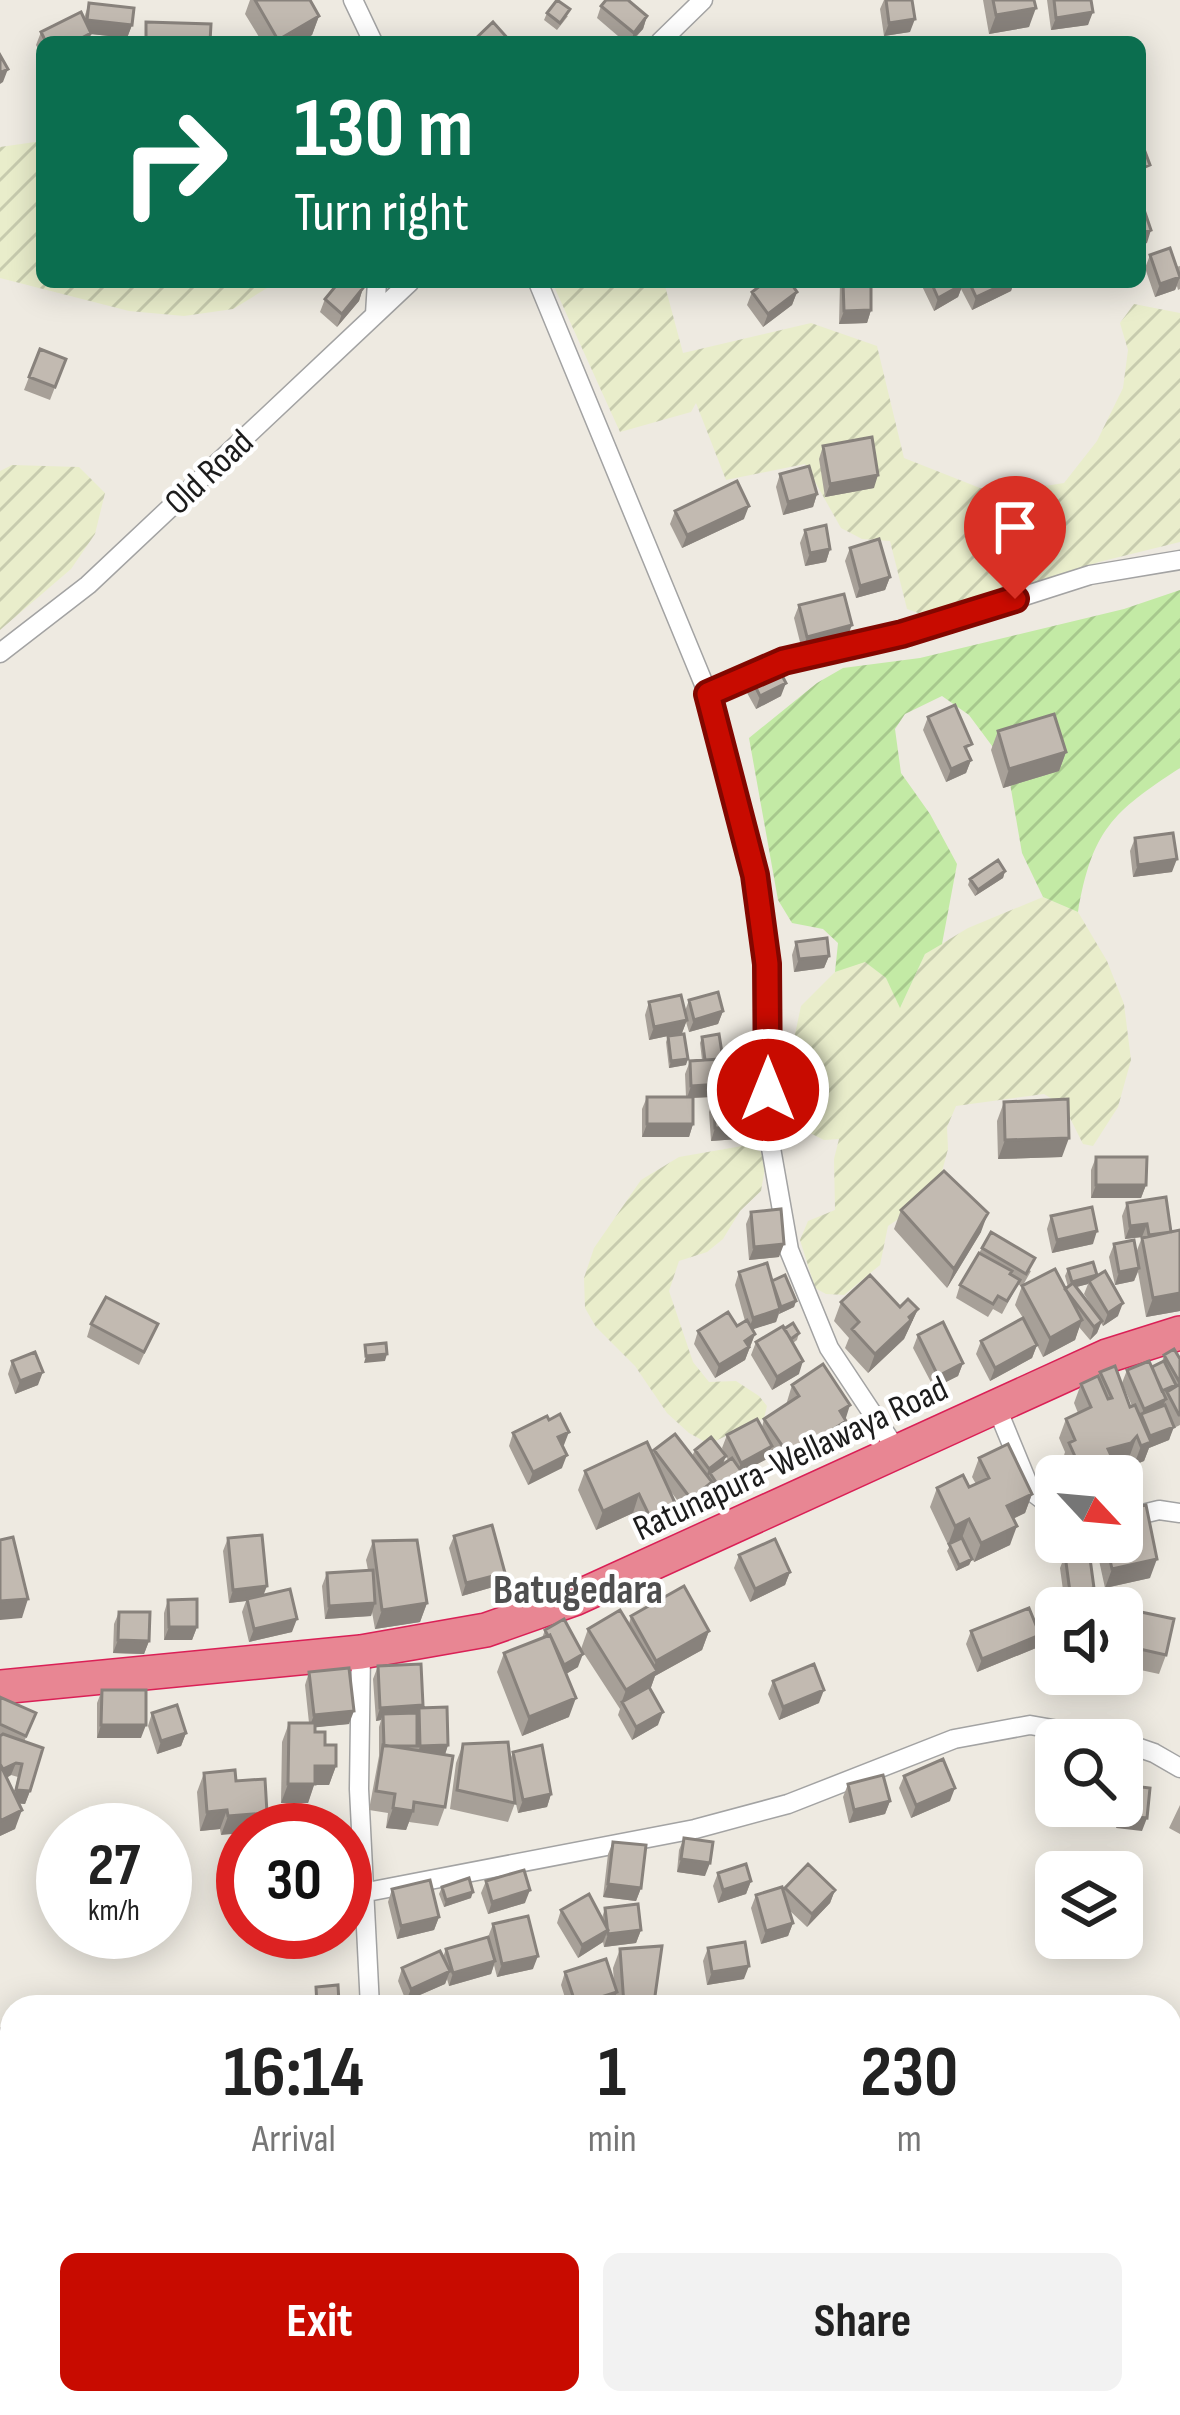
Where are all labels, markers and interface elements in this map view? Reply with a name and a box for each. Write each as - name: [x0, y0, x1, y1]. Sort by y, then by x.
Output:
- text: 130 m: [294, 79, 473, 180]
- icon: right: [96, 84, 252, 240]
- text: Turn right: [294, 181, 469, 246]
- street label: Old Road: [157, 421, 263, 524]
- pin: [964, 476, 1066, 599]
- icon: arrive: [982, 494, 1048, 560]
- position arrow: [705, 1027, 831, 1153]
- street label: Ratunapura-Wellawaya Road: [627, 1368, 955, 1551]
- north arrow: [1035, 1455, 1143, 1563]
- map controls: [1035, 1455, 1143, 1959]
- district label: Batugedara: [493, 1565, 663, 1616]
- button: sound: [1035, 1587, 1143, 1695]
- button: search: [1035, 1719, 1143, 1827]
- speed limit sign: 30: [216, 1803, 372, 1959]
- text: 27: [88, 1830, 140, 1902]
- button: layers: [1035, 1851, 1143, 1959]
- text: km/h: [88, 1893, 140, 1929]
- text: 16:14: [224, 2030, 364, 2117]
- text: 1: [598, 2030, 626, 2117]
- text: 230: [860, 2030, 958, 2117]
- text: Arrival: [252, 2116, 336, 2163]
- text: min: [588, 2116, 637, 2163]
- text: m: [897, 2116, 922, 2163]
- button: Exit: [60, 2253, 579, 2391]
- button: Share: [603, 2253, 1122, 2391]

